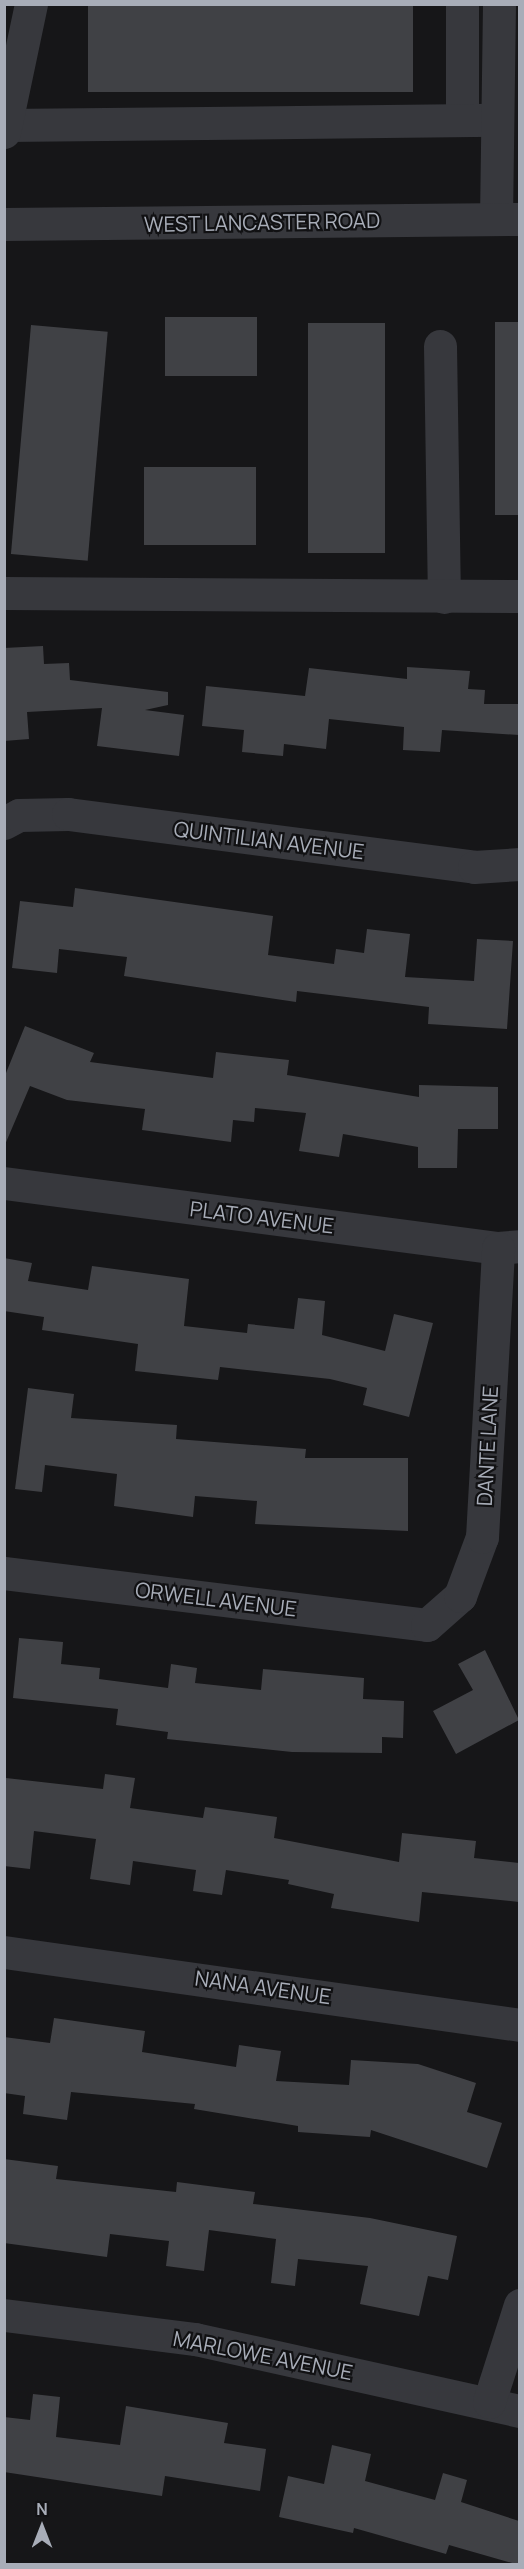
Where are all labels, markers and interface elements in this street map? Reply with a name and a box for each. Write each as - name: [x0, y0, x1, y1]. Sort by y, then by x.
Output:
- street label: WEST LANCASTER ROAD: [143, 207, 381, 237]
- street label: QUINTILIAN AVENUE: [172, 816, 366, 864]
- street label: PLATO AVENUE: [189, 1196, 335, 1238]
- street label: DANTE LANE: [471, 1385, 503, 1507]
- street label: ORWELL AVENUE: [133, 1577, 299, 1621]
- street label: NANA AVENUE: [193, 1965, 333, 2009]
- street label: MARLOWE AVENUE: [171, 2325, 355, 2385]
- north arrow: [12, 2497, 72, 2557]
- text: N: [36, 2498, 48, 2520]

